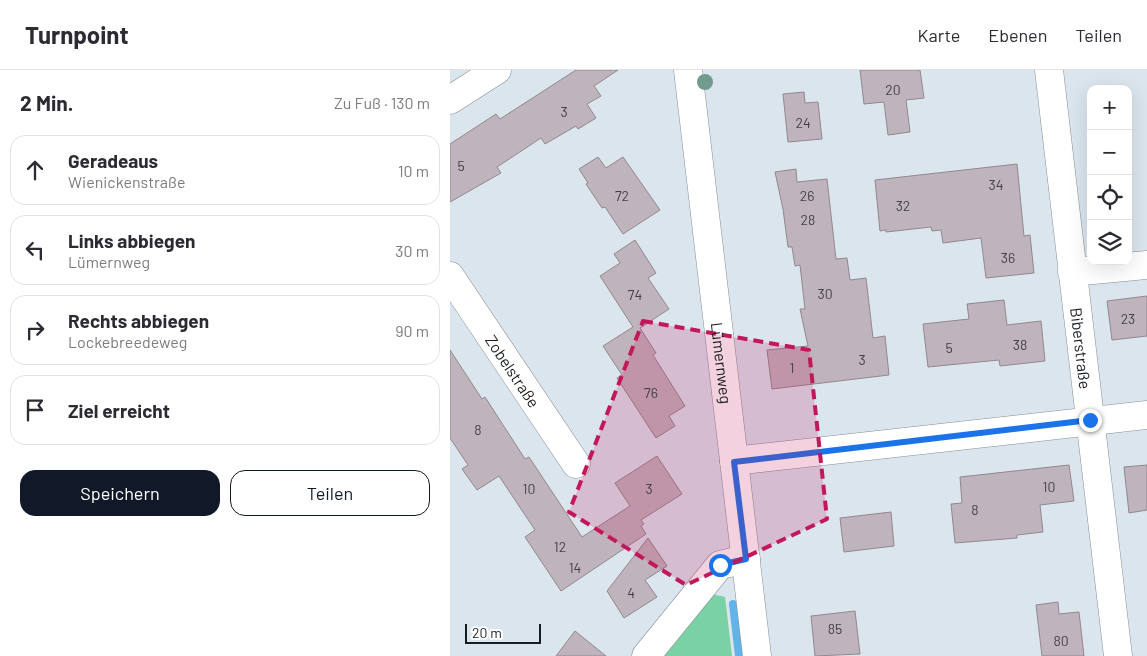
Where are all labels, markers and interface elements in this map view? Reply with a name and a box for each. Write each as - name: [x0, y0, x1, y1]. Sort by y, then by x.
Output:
- text: Turnpoint: [25, 20, 129, 49]
- text: Karte: [917, 24, 960, 46]
- text: Ebenen: [988, 24, 1047, 46]
- text: Teilen: [1075, 24, 1122, 46]
- house number: 20: [885, 81, 901, 98]
- map controls: [1087, 85, 1132, 265]
- button: +: [1087, 85, 1132, 130]
- text: 2 Min.: [20, 90, 73, 115]
- text: Zu Fuß · 130 m: [334, 93, 430, 112]
- house number: 3: [560, 103, 568, 120]
- house number: 24: [795, 114, 811, 131]
- button: −: [1087, 130, 1132, 175]
- text: Geradeaus: [68, 149, 158, 172]
- icon: ahead: [21, 156, 49, 184]
- house number: 5: [457, 157, 465, 174]
- text: 10 m: [398, 161, 429, 180]
- text: Wienickenstraße: [68, 172, 185, 191]
- button: locate: [1087, 175, 1132, 220]
- house number: 34: [989, 176, 1003, 193]
- house number: 72: [615, 187, 629, 204]
- house number: 26: [800, 187, 814, 204]
- house number: 32: [896, 197, 910, 214]
- house number: 28: [801, 211, 815, 228]
- button: layers: [1087, 220, 1132, 265]
- text: Links abbiegen: [68, 229, 195, 252]
- icon: left: [21, 236, 49, 264]
- text: 30 m: [395, 241, 429, 260]
- house number: 36: [1001, 249, 1015, 266]
- text: Lümernweg: [68, 252, 150, 271]
- house number: 30: [817, 285, 833, 302]
- house number: 74: [628, 286, 642, 303]
- street label: Biberstraße: [1068, 306, 1096, 390]
- text: Rechts abbiegen: [68, 309, 209, 332]
- house number: 23: [1121, 310, 1135, 327]
- icon: right: [21, 316, 49, 344]
- text: 90 m: [395, 321, 429, 340]
- street label: Lümernweg: [708, 321, 737, 405]
- street label: Zobelstraße: [482, 331, 545, 411]
- text: Lockebreedeweg: [68, 332, 187, 351]
- house number: 38: [1013, 336, 1027, 353]
- house number: 5: [945, 339, 953, 356]
- house number: 3: [858, 351, 866, 368]
- house number: 1: [790, 359, 794, 376]
- house number: 76: [644, 384, 658, 401]
- icon: arrive: [21, 396, 49, 424]
- text: Ziel erreicht: [68, 399, 170, 422]
- route end: [1079, 409, 1102, 432]
- house number: 8: [474, 421, 482, 438]
- button: Speichern: [20, 470, 220, 516]
- button: Teilen: [230, 470, 430, 516]
- house number: 10: [1043, 478, 1055, 495]
- house number: 10: [523, 480, 535, 497]
- house number: 3: [645, 480, 653, 497]
- house number: 8: [971, 501, 979, 518]
- house number: 12: [554, 538, 566, 555]
- route start: [709, 554, 732, 577]
- house number: 14: [569, 559, 581, 576]
- house number: 4: [627, 584, 635, 601]
- house number: 85: [828, 620, 842, 637]
- scale bar: [465, 621, 541, 644]
- text: 20 m: [472, 624, 502, 641]
- house number: 80: [1053, 632, 1069, 649]

